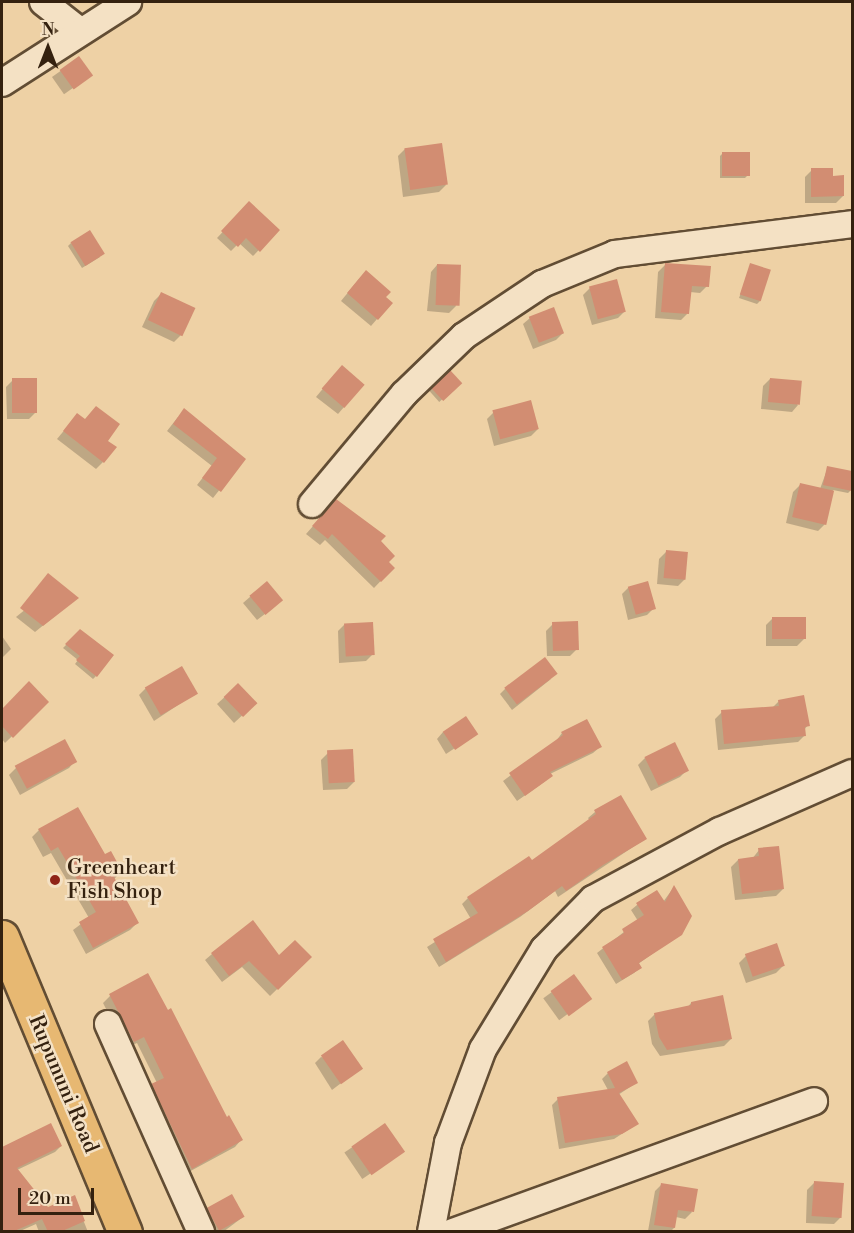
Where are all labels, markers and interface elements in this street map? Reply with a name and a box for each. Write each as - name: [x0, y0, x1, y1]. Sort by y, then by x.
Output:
- north arrow: [18, 18, 78, 78]
- text: N: [42, 20, 54, 40]
- place label: Greenheart Fish Shop: [67, 855, 176, 905]
- marker: Greenheart Fish Shop: [48, 873, 62, 887]
- street label: Rupununi Road: [23, 1011, 103, 1157]
- scale bar: [21, 1176, 98, 1214]
- text: 20 m: [29, 1187, 71, 1210]

